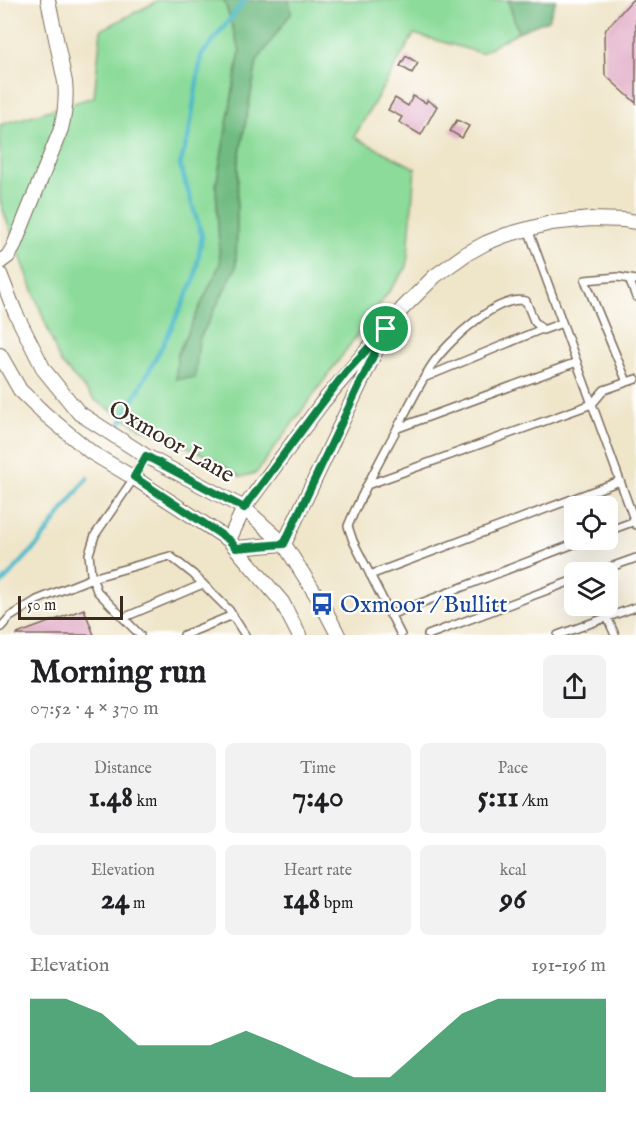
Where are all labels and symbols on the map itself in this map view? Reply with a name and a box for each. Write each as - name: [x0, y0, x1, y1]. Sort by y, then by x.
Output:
- pin: [360, 303, 411, 354]
- street label: Oxmoor Lane: [102, 394, 240, 491]
- place label: Oxmoor / Bullitt: [340, 590, 508, 621]
- bus stop icon: Oxmoor / Bullitt: [309, 591, 335, 617]
- scale bar: [18, 593, 123, 620]

